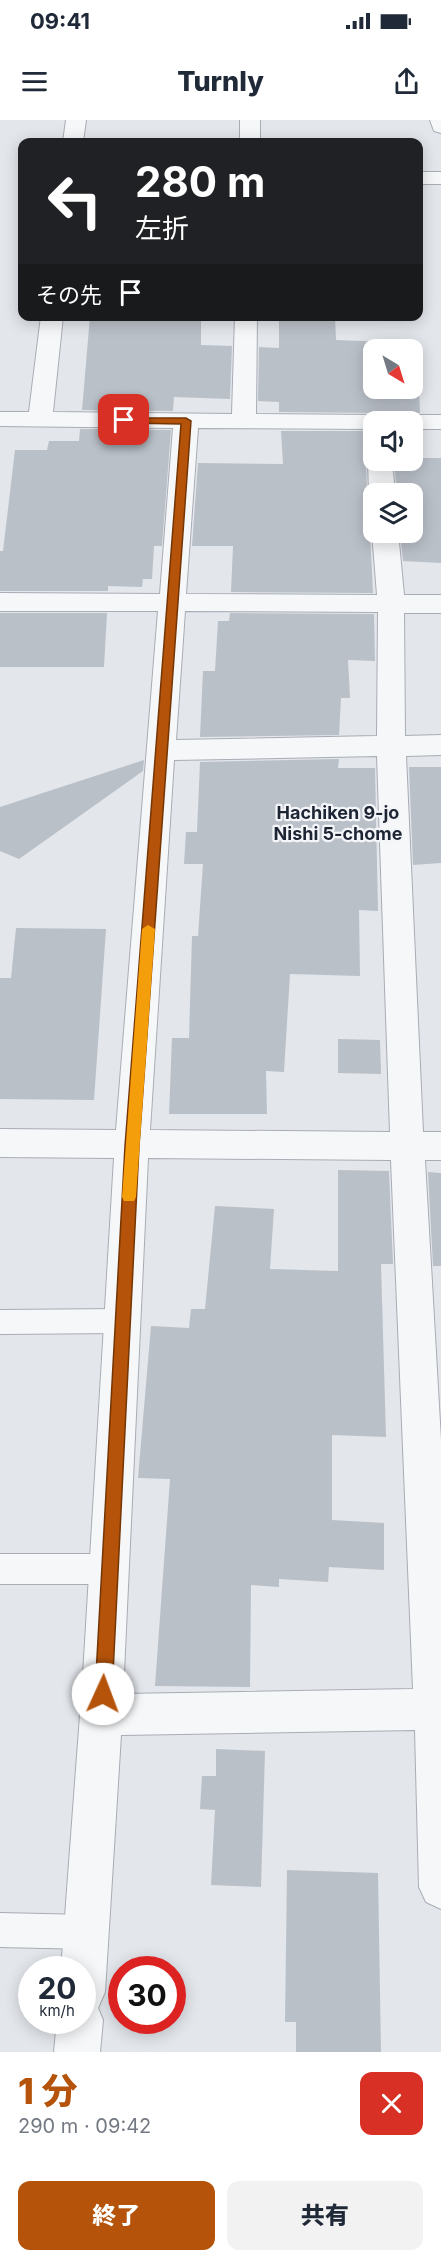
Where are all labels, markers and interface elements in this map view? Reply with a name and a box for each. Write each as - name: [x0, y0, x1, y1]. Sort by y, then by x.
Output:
- text: 09:41: [30, 8, 90, 34]
- icon: menu: [18, 65, 51, 98]
- text: Turnly: [177, 65, 264, 98]
- icon: share: [390, 65, 423, 98]
- text: 280 m: [135, 156, 265, 207]
- icon: left: [36, 162, 114, 240]
- text: 左折: [135, 212, 189, 245]
- icon: arrive: [114, 276, 147, 309]
- text: その先: [36, 282, 102, 308]
- north arrow: [363, 339, 423, 399]
- map controls: [363, 339, 423, 543]
- pin: [98, 394, 149, 445]
- icon: arrive: [107, 403, 140, 436]
- button: sound: [363, 411, 423, 471]
- button: layers: [363, 483, 423, 543]
- district label: Hachiken 9-jo Nishi 5-chome: [274, 802, 403, 844]
- position arrow: [71, 1662, 135, 1726]
- speed limit sign: 30: [108, 1956, 186, 2034]
- text: 20: [37, 1970, 77, 2006]
- text: km/h: [39, 2001, 75, 2020]
- text: 1 分: [18, 2069, 78, 2113]
- button: close: [360, 2072, 423, 2135]
- text: 290 m · 09:42: [18, 2114, 151, 2138]
- button: 終了: [18, 2181, 215, 2250]
- button: 共有: [227, 2181, 423, 2250]

